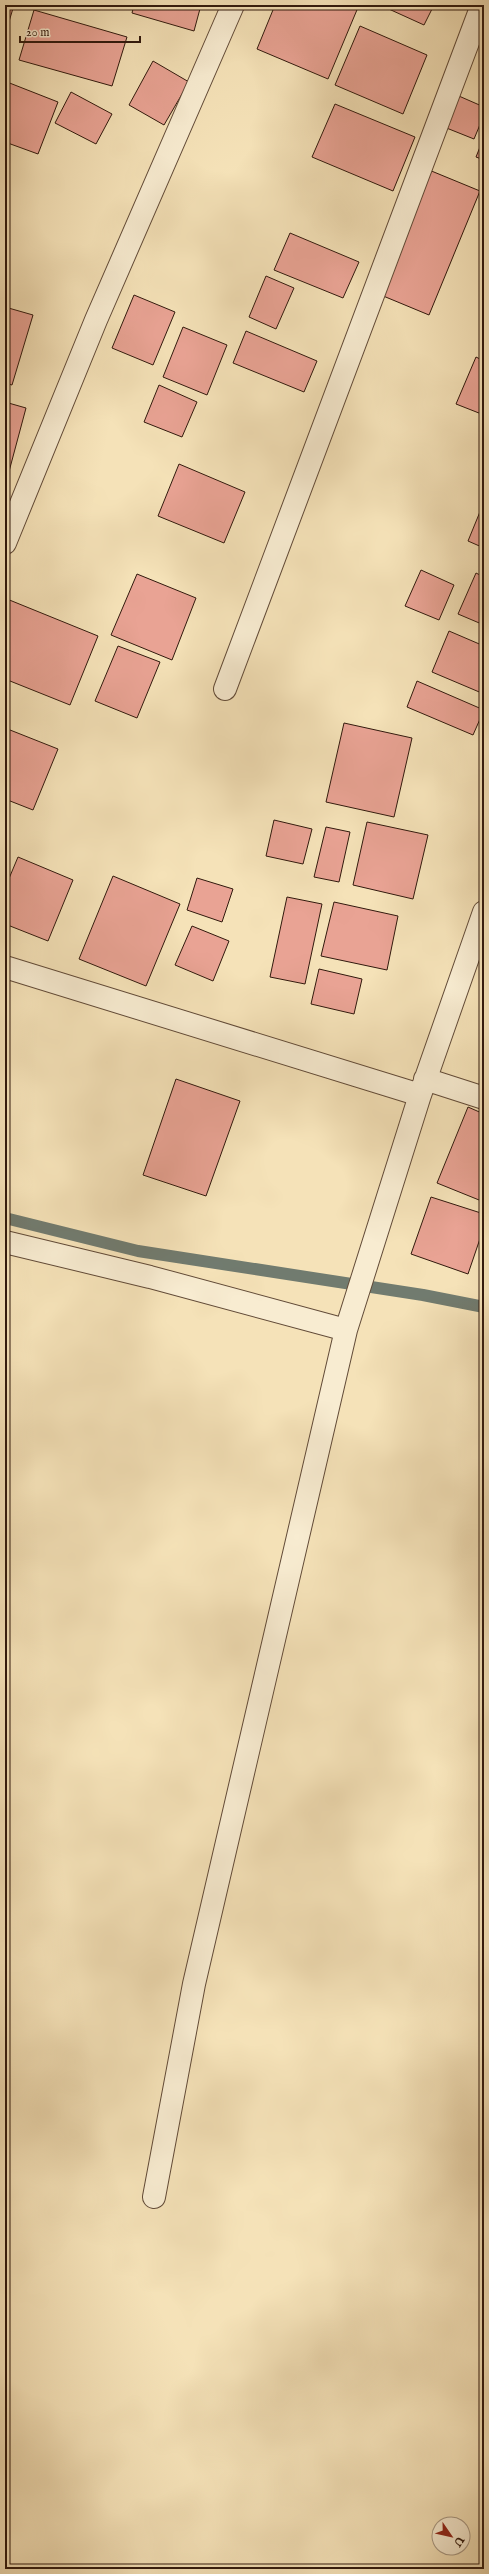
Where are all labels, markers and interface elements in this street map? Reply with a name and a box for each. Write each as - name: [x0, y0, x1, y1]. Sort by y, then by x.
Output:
- scale bar: [20, 18, 140, 44]
- text: 20 m: [26, 25, 49, 40]
- north arrow: [431, 2516, 471, 2556]
- text: U: [450, 2532, 467, 2549]

